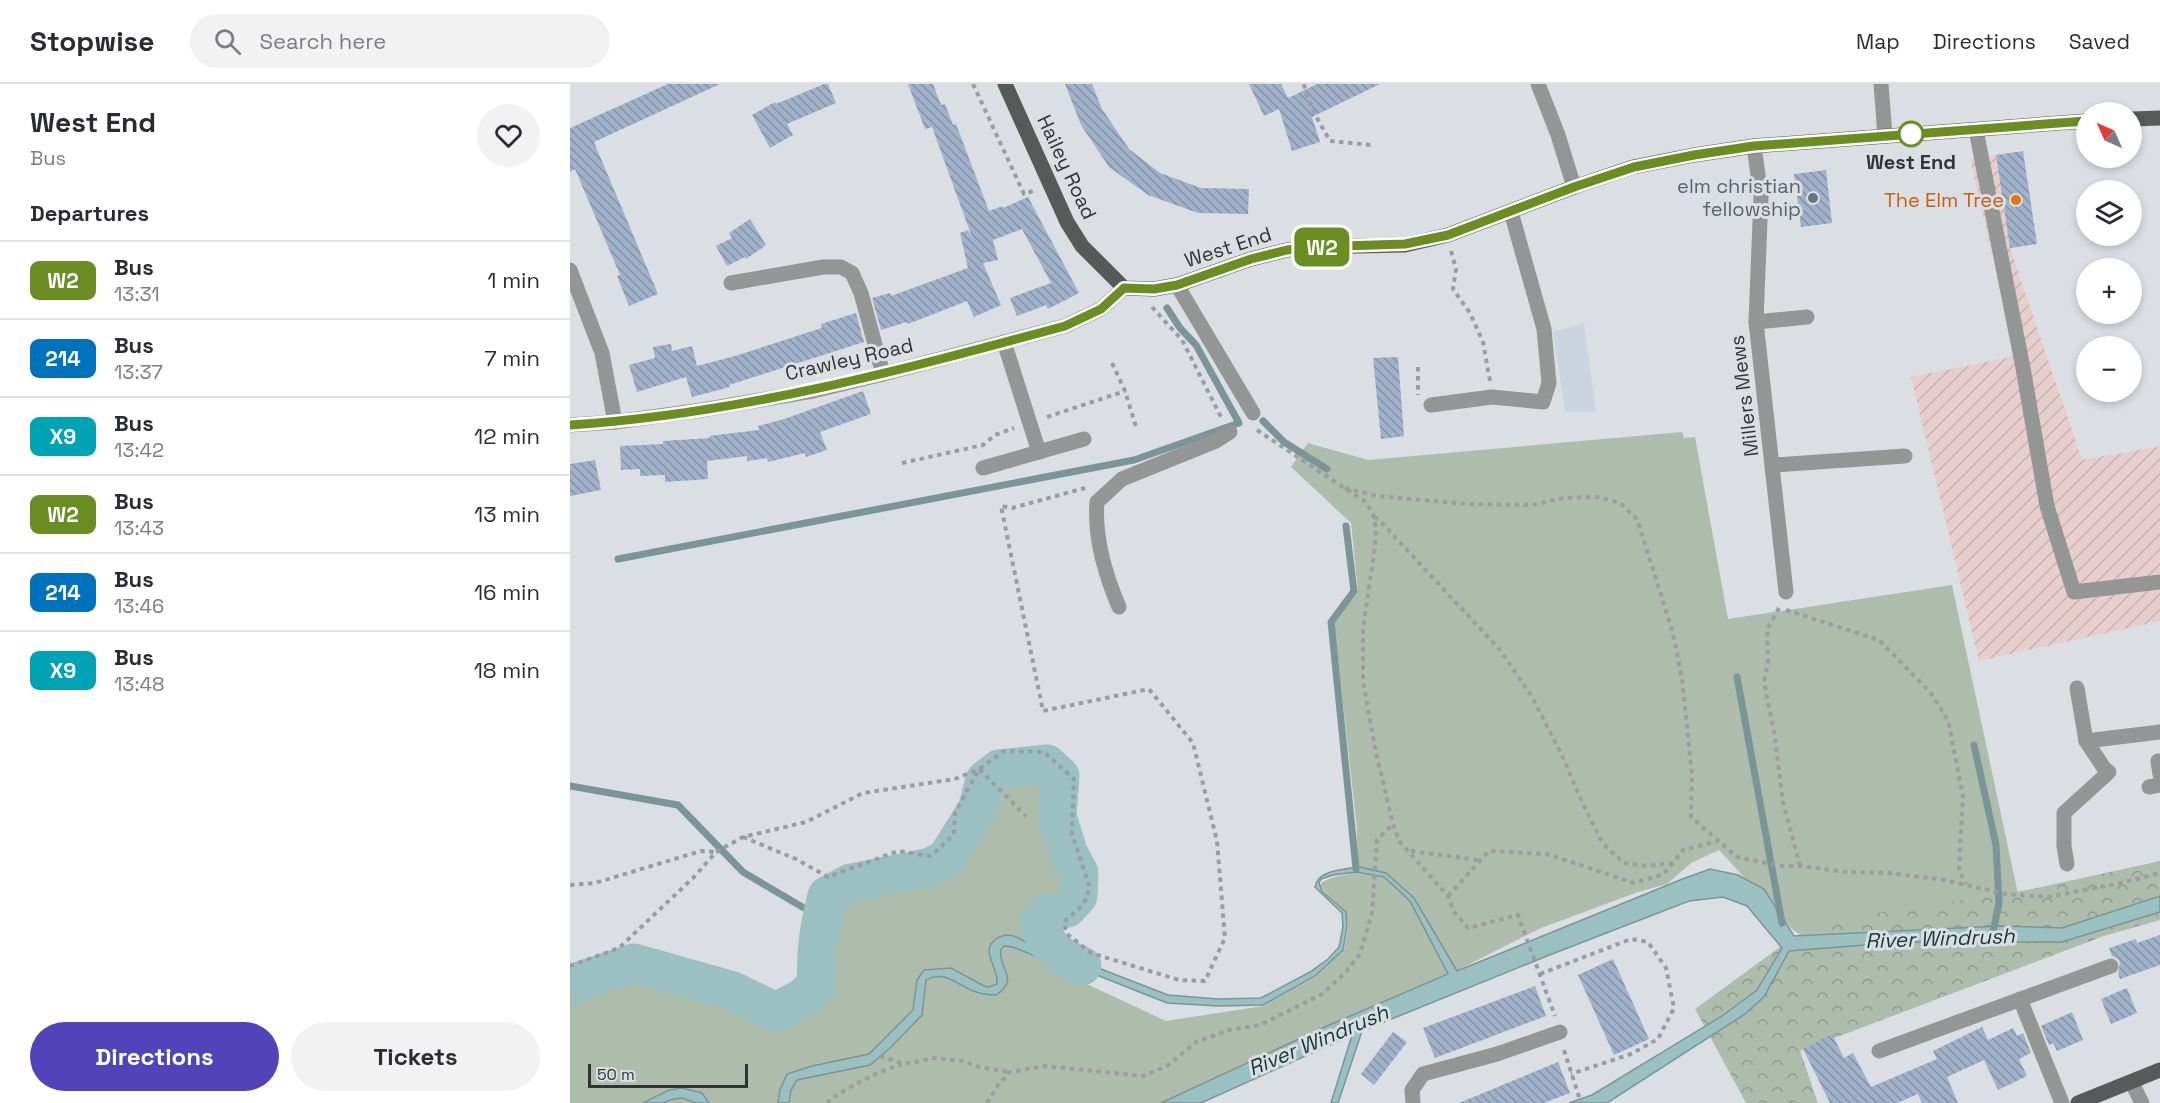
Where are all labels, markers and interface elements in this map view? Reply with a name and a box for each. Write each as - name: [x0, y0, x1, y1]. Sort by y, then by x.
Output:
- search box: [190, 14, 610, 68]
- text: Stopwise: [30, 23, 154, 59]
- icon: search: [211, 25, 244, 58]
- text: Search here: [259, 27, 386, 55]
- text: Map: [1856, 28, 1900, 55]
- text: Directions: [1933, 28, 2036, 55]
- text: Saved: [2069, 28, 2130, 55]
- north arrow: [2076, 102, 2142, 168]
- map controls: [2076, 102, 2142, 402]
- text: West End: [30, 104, 156, 140]
- button: heart: [477, 104, 540, 167]
- street label: Hailey Road: [1031, 110, 1103, 224]
- marker: West End: [1898, 121, 1924, 147]
- text: Bus: [30, 145, 66, 171]
- place label: West End: [1866, 149, 1956, 175]
- place label: elm christian fellowship: [1677, 173, 1801, 222]
- button: layers: [2076, 180, 2142, 246]
- place label: The Elm Tree: [1884, 187, 2004, 213]
- marker: elm christian fellowship: [1806, 191, 1820, 205]
- marker: The Elm Tree: [2009, 193, 2023, 207]
- text: Departures: [30, 199, 149, 227]
- street label: West End: [1181, 221, 1275, 273]
- line badge: W2: [1295, 228, 1349, 266]
- text: W2: [1306, 234, 1338, 261]
- text: Bus: [114, 253, 154, 281]
- button: +: [2076, 258, 2142, 324]
- text: 1 min: [487, 266, 540, 294]
- text: W2: [47, 267, 79, 294]
- text: 13:31: [114, 281, 160, 307]
- text: Bus: [114, 331, 154, 359]
- street label: Crawley Road: [782, 332, 916, 386]
- street label: Millers Mews: [1724, 334, 1764, 458]
- button: −: [2076, 336, 2142, 402]
- text: 7 min: [484, 344, 540, 372]
- text: 214: [45, 345, 81, 372]
- text: 13:37: [114, 359, 163, 385]
- text: Bus: [114, 409, 154, 437]
- text: 12 min: [474, 422, 540, 450]
- text: X9: [50, 423, 76, 450]
- text: 13:42: [114, 437, 164, 463]
- text: Bus: [114, 487, 154, 515]
- text: 13 min: [474, 500, 540, 528]
- text: W2: [47, 501, 79, 528]
- text: 13:43: [114, 515, 164, 541]
- text: Bus: [114, 565, 154, 593]
- text: 16 min: [474, 578, 540, 606]
- text: 214: [45, 579, 81, 606]
- text: 13:46: [114, 593, 164, 619]
- text: Bus: [114, 643, 154, 671]
- text: 18 min: [474, 656, 540, 684]
- text: X9: [50, 657, 76, 684]
- text: 13:48: [114, 671, 164, 697]
- water label: River Windrush: [1865, 922, 2016, 954]
- water label: River Windrush: [1244, 998, 1393, 1082]
- button: Directions: [30, 1022, 279, 1091]
- button: Tickets: [291, 1022, 540, 1091]
- scale bar: [588, 1061, 748, 1088]
- text: 50 m: [597, 1064, 635, 1085]

